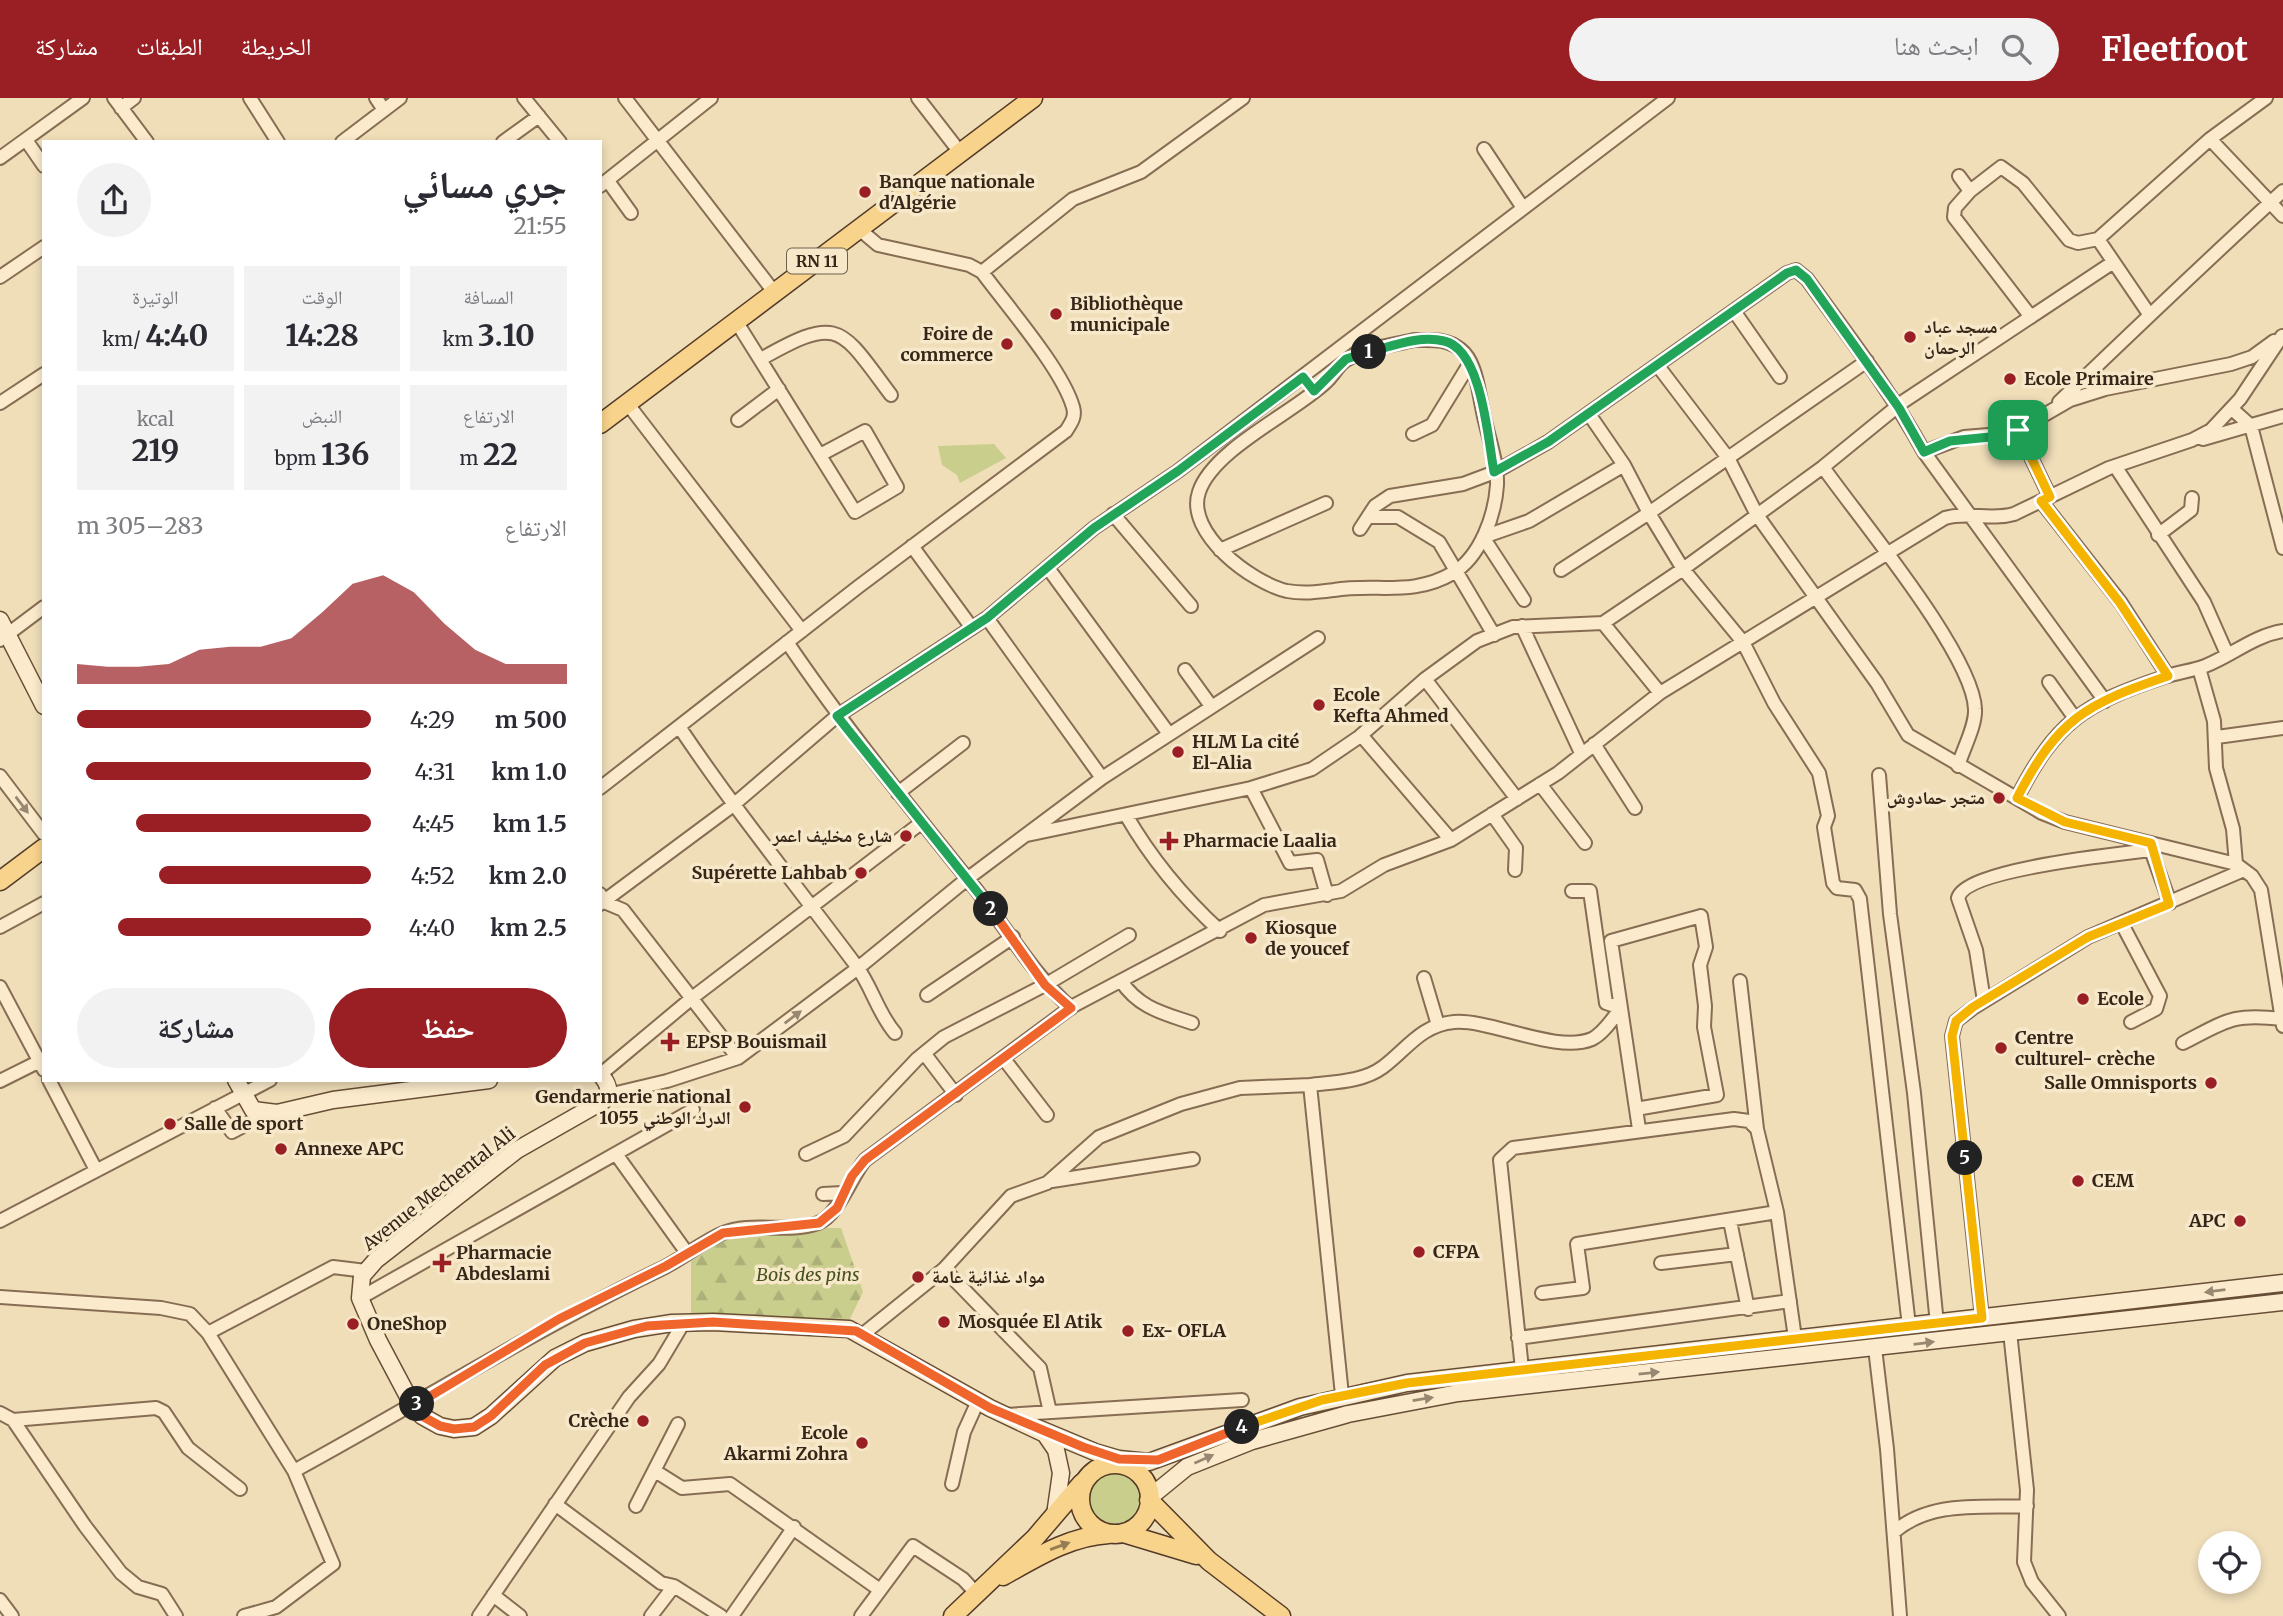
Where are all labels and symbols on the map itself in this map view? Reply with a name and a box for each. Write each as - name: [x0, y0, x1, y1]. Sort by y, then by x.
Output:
- place label: Banque nationale d'Algérie: [879, 170, 1035, 214]
- marker: Banque nationale d'Algérie: [857, 184, 873, 200]
- road number: RN 11: [787, 248, 847, 274]
- place label: Bibliothèque municipale: [1070, 292, 1183, 336]
- marker: Bibliothèque municipale: [1048, 306, 1064, 322]
- place label: مسجد عباد الرحمان: [1924, 315, 1997, 359]
- place label: Foire de commerce: [900, 322, 993, 366]
- marker: مسجد عباد الرحمان: [1902, 329, 1918, 345]
- pin: 1: [1352, 334, 1386, 370]
- marker: Foire de commerce: [999, 336, 1015, 352]
- place label: Ecole Primaire: [2024, 367, 2154, 390]
- marker: Ecole Primaire: [2002, 371, 2018, 387]
- pin: [1988, 400, 2048, 460]
- place label: Ecole Kefta Ahmed: [1333, 683, 1449, 727]
- marker: Ecole Kefta Ahmed: [1311, 697, 1327, 713]
- place label: HLM La cité El-Alia: [1192, 730, 1299, 774]
- marker: HLM La cité El-Alia: [1170, 744, 1186, 760]
- place label: متجر حمادوش: [1887, 786, 1985, 809]
- marker: متجر حمادوش: [1991, 790, 2007, 806]
- one-way arrow: [14, 796, 28, 814]
- place label: شارع مخليف اعمر: [772, 824, 892, 847]
- marker: شارع مخليف اعمر: [898, 828, 914, 844]
- place label: Pharmacie Laalia: [1183, 829, 1337, 852]
- marker: Pharmacie Laalia: [1161, 833, 1177, 849]
- place label: Supérette Lahbab: [691, 861, 847, 884]
- marker: Supérette Lahbab: [853, 865, 869, 881]
- pin: 2: [974, 892, 1009, 926]
- place label: Kiosque de youcef: [1265, 916, 1350, 960]
- marker: Kiosque de youcef: [1243, 930, 1259, 946]
- place label: Ecole: [2097, 987, 2144, 1010]
- marker: Ecole: [2075, 991, 2091, 1007]
- one-way arrow: [783, 1010, 802, 1024]
- place label: Centre culturel- crèche: [2015, 1026, 2155, 1070]
- place label: EPSP Bouismail: [686, 1030, 827, 1053]
- marker: EPSP Bouismail: [660, 1032, 680, 1052]
- marker: Centre culturel- crèche: [1993, 1040, 2009, 1056]
- place label: Salle Omnisports: [2044, 1071, 2197, 1094]
- marker: Salle Omnisports: [2203, 1075, 2219, 1091]
- place label: Gendarmerie national 1055 الدرك الوطني: [535, 1085, 731, 1132]
- marker: Gendarmerie national 1055 الدرك الوطني: [737, 1099, 753, 1115]
- place label: Salle de sport: [184, 1112, 304, 1135]
- marker: Salle de sport: [162, 1116, 178, 1132]
- street label: Avenue Mechental Ali: [357, 1122, 520, 1256]
- place label: Annexe APC: [294, 1137, 404, 1160]
- pin: 5: [1948, 1140, 1982, 1176]
- marker: Annexe APC: [273, 1141, 289, 1157]
- place label: CEM: [2092, 1169, 2135, 1192]
- marker: CEM: [2070, 1173, 2086, 1189]
- place label: APC: [2188, 1209, 2226, 1232]
- marker: APC: [2232, 1213, 2248, 1229]
- place label: CFPA: [1433, 1240, 1480, 1263]
- place label: Pharmacie Abdeslami: [455, 1241, 552, 1285]
- marker: CFPA: [1411, 1244, 1427, 1260]
- marker: Pharmacie Abdeslami: [434, 1255, 450, 1271]
- park label: Bois des pins: [756, 1263, 860, 1286]
- place label: مواد غذائية عامة: [932, 1265, 1045, 1288]
- marker: مواد غذائية عامة: [910, 1269, 926, 1285]
- one-way arrow: [2204, 1285, 2226, 1296]
- place label: Mosquée El Atik: [958, 1310, 1102, 1333]
- place label: OneShop: [367, 1312, 447, 1335]
- marker: Mosquée El Atik: [936, 1314, 952, 1330]
- marker: OneShop: [345, 1316, 361, 1332]
- place label: Ex- OFLA: [1142, 1319, 1226, 1342]
- marker: Ex- OFLA: [1120, 1323, 1136, 1339]
- one-way arrow: [1913, 1337, 1935, 1348]
- one-way arrow: [1639, 1367, 1661, 1378]
- pin: 3: [400, 1386, 434, 1422]
- one-way arrow: [1413, 1393, 1435, 1404]
- place label: Crèche: [569, 1409, 629, 1432]
- pin: 4: [1224, 1410, 1260, 1444]
- marker: Crèche: [635, 1413, 651, 1429]
- place label: Ecole Akarmi Zohra: [723, 1421, 848, 1465]
- marker: Ecole Akarmi Zohra: [854, 1435, 870, 1451]
- one-way arrow: [1194, 1453, 1215, 1464]
- one-way arrow: [1050, 1540, 1071, 1551]

